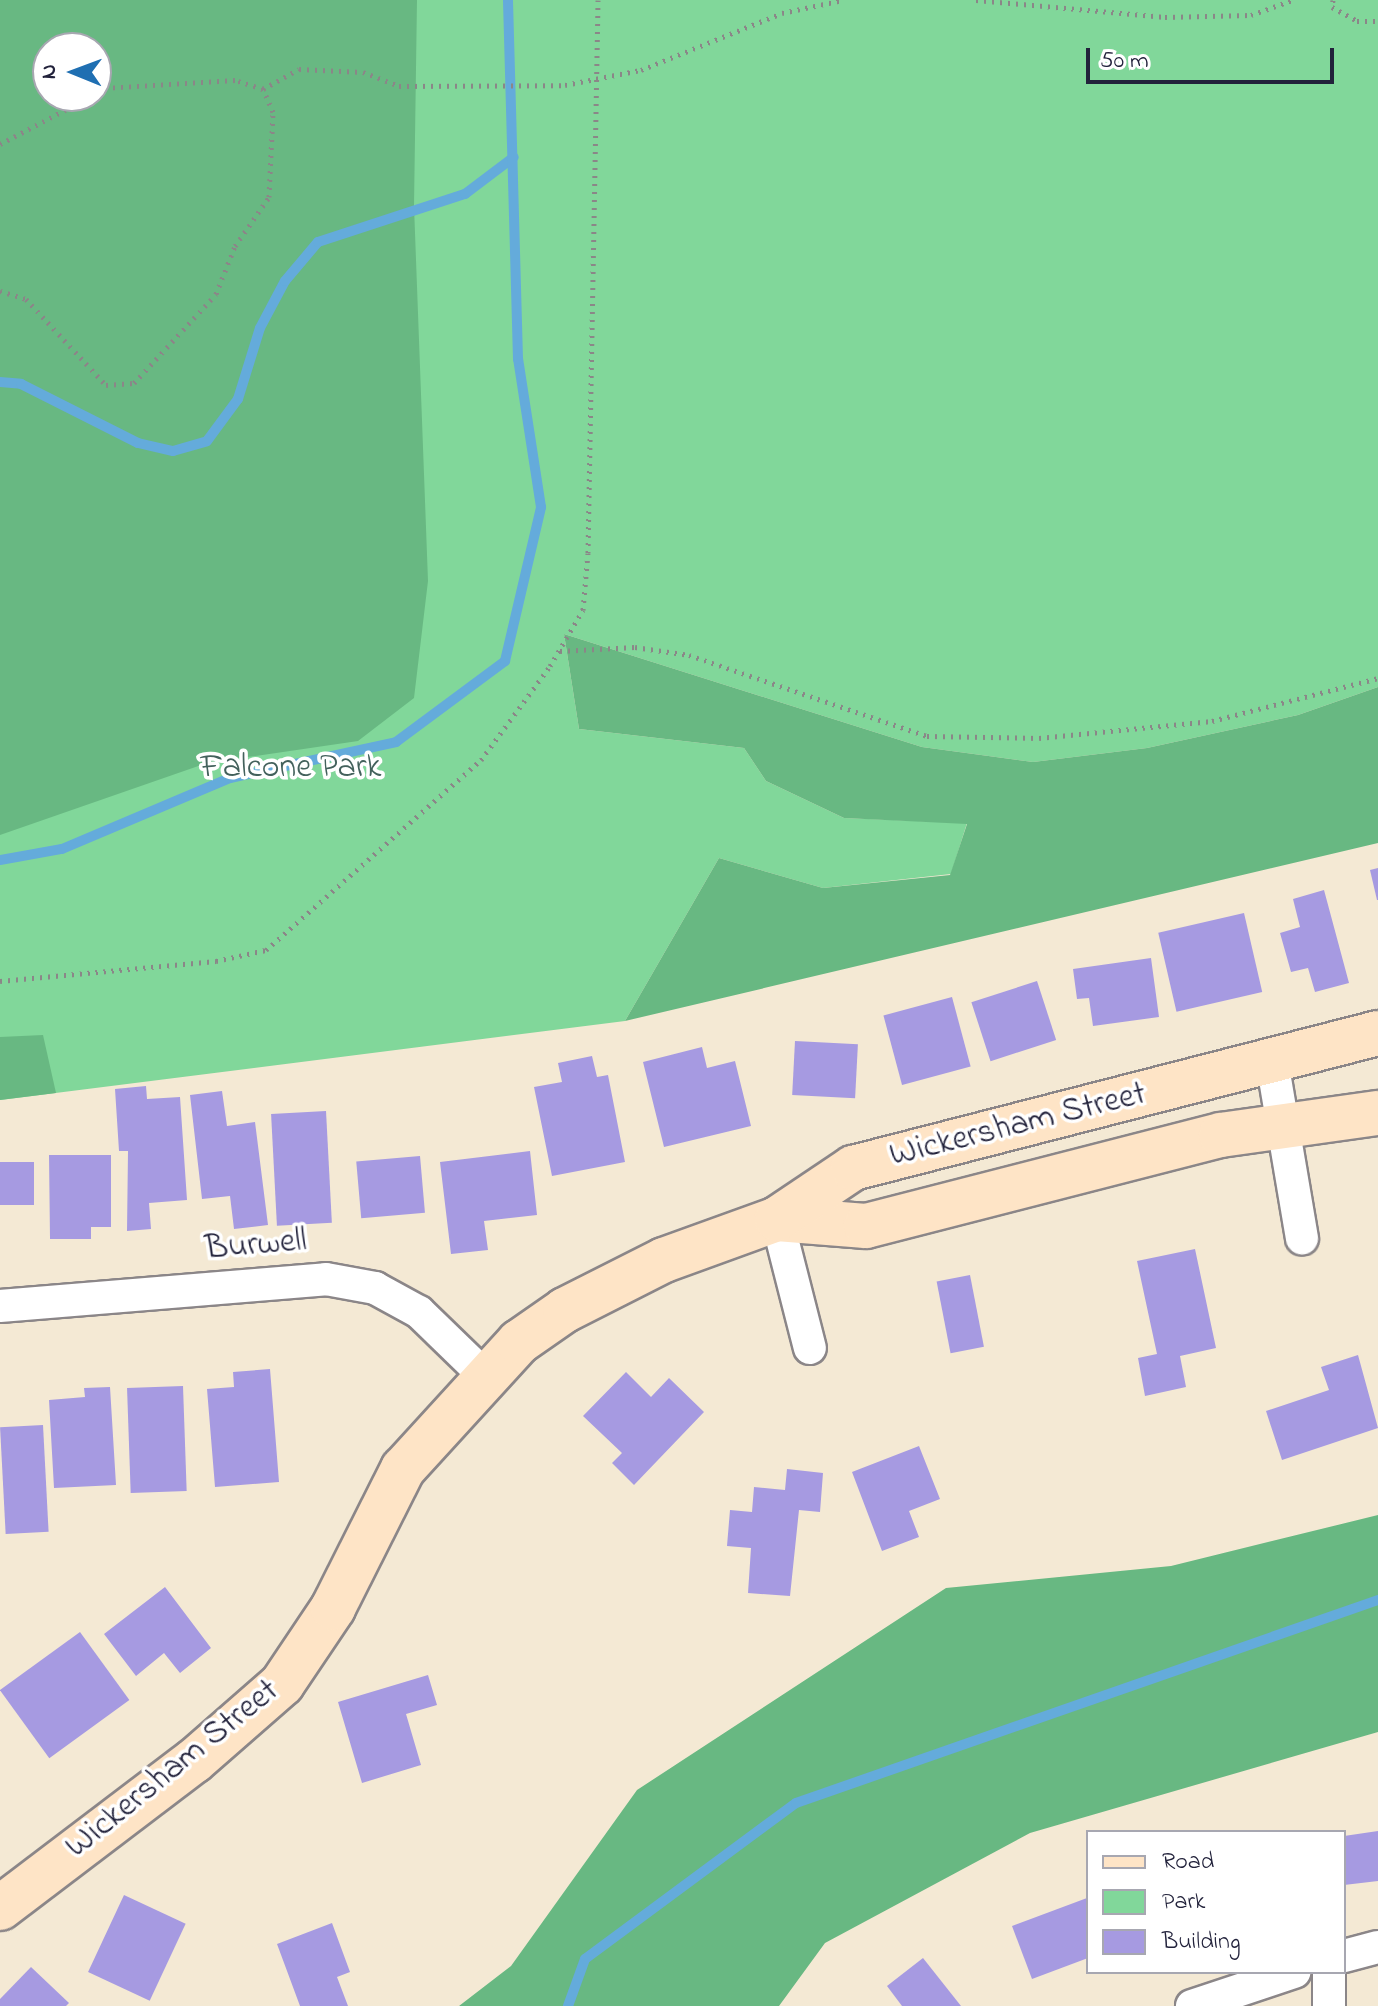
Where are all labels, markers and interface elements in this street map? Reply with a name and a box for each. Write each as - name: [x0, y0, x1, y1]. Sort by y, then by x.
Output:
- north arrow: [32, 32, 112, 112]
- scale bar: [1090, 32, 1338, 82]
- text: 50 m: [1100, 44, 1149, 79]
- text: N: [34, 64, 66, 79]
- park label: Falcone Park: [201, 749, 381, 789]
- street label: Wickersham Street: [886, 1074, 1150, 1178]
- street label: Burwell: [204, 1221, 308, 1271]
- street label: Wickersham Street: [58, 1672, 288, 1868]
- legend: [1086, 1830, 1346, 1974]
- text: Road: [1162, 1845, 1214, 1880]
- text: Park: [1162, 1885, 1205, 1920]
- text: Building: [1162, 1925, 1241, 1960]

